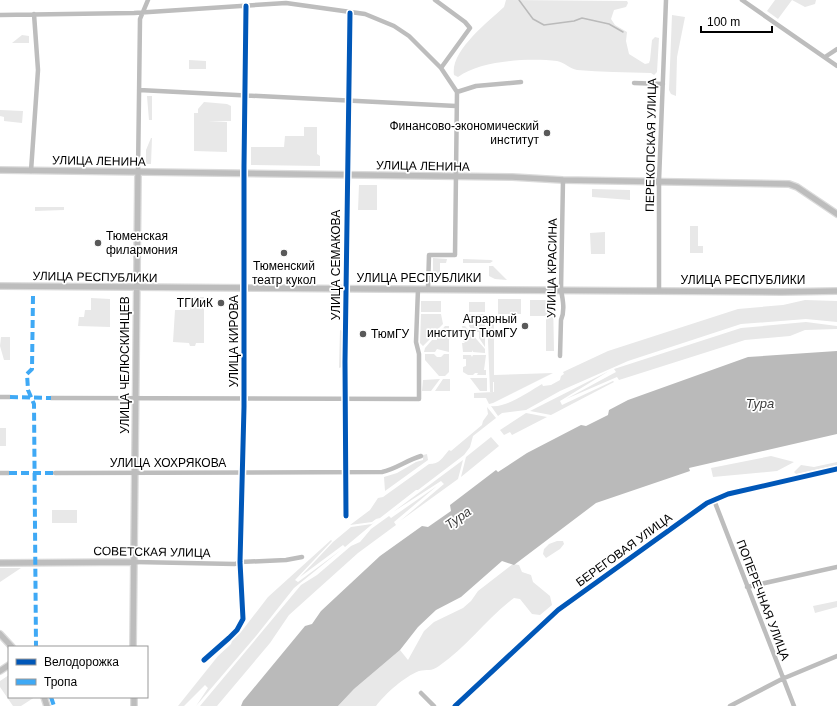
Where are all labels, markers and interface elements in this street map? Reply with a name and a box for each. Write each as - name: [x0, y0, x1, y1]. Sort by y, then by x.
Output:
- scale bar: [701, 8, 772, 34]
- text: 100 m: [707, 15, 740, 29]
- street label: ПЕРЕКОПСКАЯ УЛИЦА: [643, 78, 659, 212]
- place label: Финансово-экономический институт: [390, 119, 540, 147]
- marker: Финансово-экономический институт: [542, 128, 552, 138]
- street label: УЛИЦА ЛЕНИНА: [52, 153, 146, 169]
- street label: УЛИЦА ЛЕНИНА: [376, 158, 470, 174]
- street label: УЛИЦА СЕМАКОВА: [329, 210, 343, 320]
- street label: УЛИЦА КРАСИНА: [544, 218, 560, 318]
- place label: Тюменская филармония: [106, 229, 178, 257]
- marker: Тюменская филармония: [93, 238, 103, 248]
- marker: Тюменский театр кукол: [279, 248, 289, 258]
- place label: Тюменский театр кукол: [252, 259, 316, 287]
- street label: УЛИЦА РЕСПУБЛИКИ: [32, 269, 158, 285]
- street label: УЛИЦА РЕСПУБЛИКИ: [357, 271, 481, 285]
- street label: УЛИЦА РЕСПУБЛИКИ: [681, 273, 805, 287]
- street label: УЛИЦА КИРОВА: [227, 295, 241, 387]
- street label: УЛИЦА ЧЕЛЮСКИНЦЕВ: [118, 296, 132, 434]
- place label: ТГИиК: [177, 296, 213, 310]
- marker: ТГИиК: [216, 298, 226, 308]
- place label: Аграрный институт ТюмГУ: [427, 312, 517, 340]
- marker: Аграрный институт ТюмГУ: [520, 321, 530, 331]
- place label: ТюмГУ: [371, 327, 409, 341]
- marker: ТюмГУ: [358, 329, 368, 339]
- water label: Тура: [746, 396, 774, 411]
- street label: УЛИЦА ХОХРЯКОВА: [110, 456, 226, 470]
- water label: Тура: [442, 504, 474, 532]
- street label: БЕРЕГОВАЯ УЛИЦА: [573, 510, 675, 590]
- street label: ПОПЕРЕЧНАЯ УЛИЦА: [734, 538, 792, 662]
- street label: СОВЕТСКАЯ УЛИЦА: [93, 544, 211, 560]
- legend: [8, 646, 148, 698]
- text: Велодорожка: [44, 655, 119, 669]
- text: Тропа: [44, 675, 78, 689]

